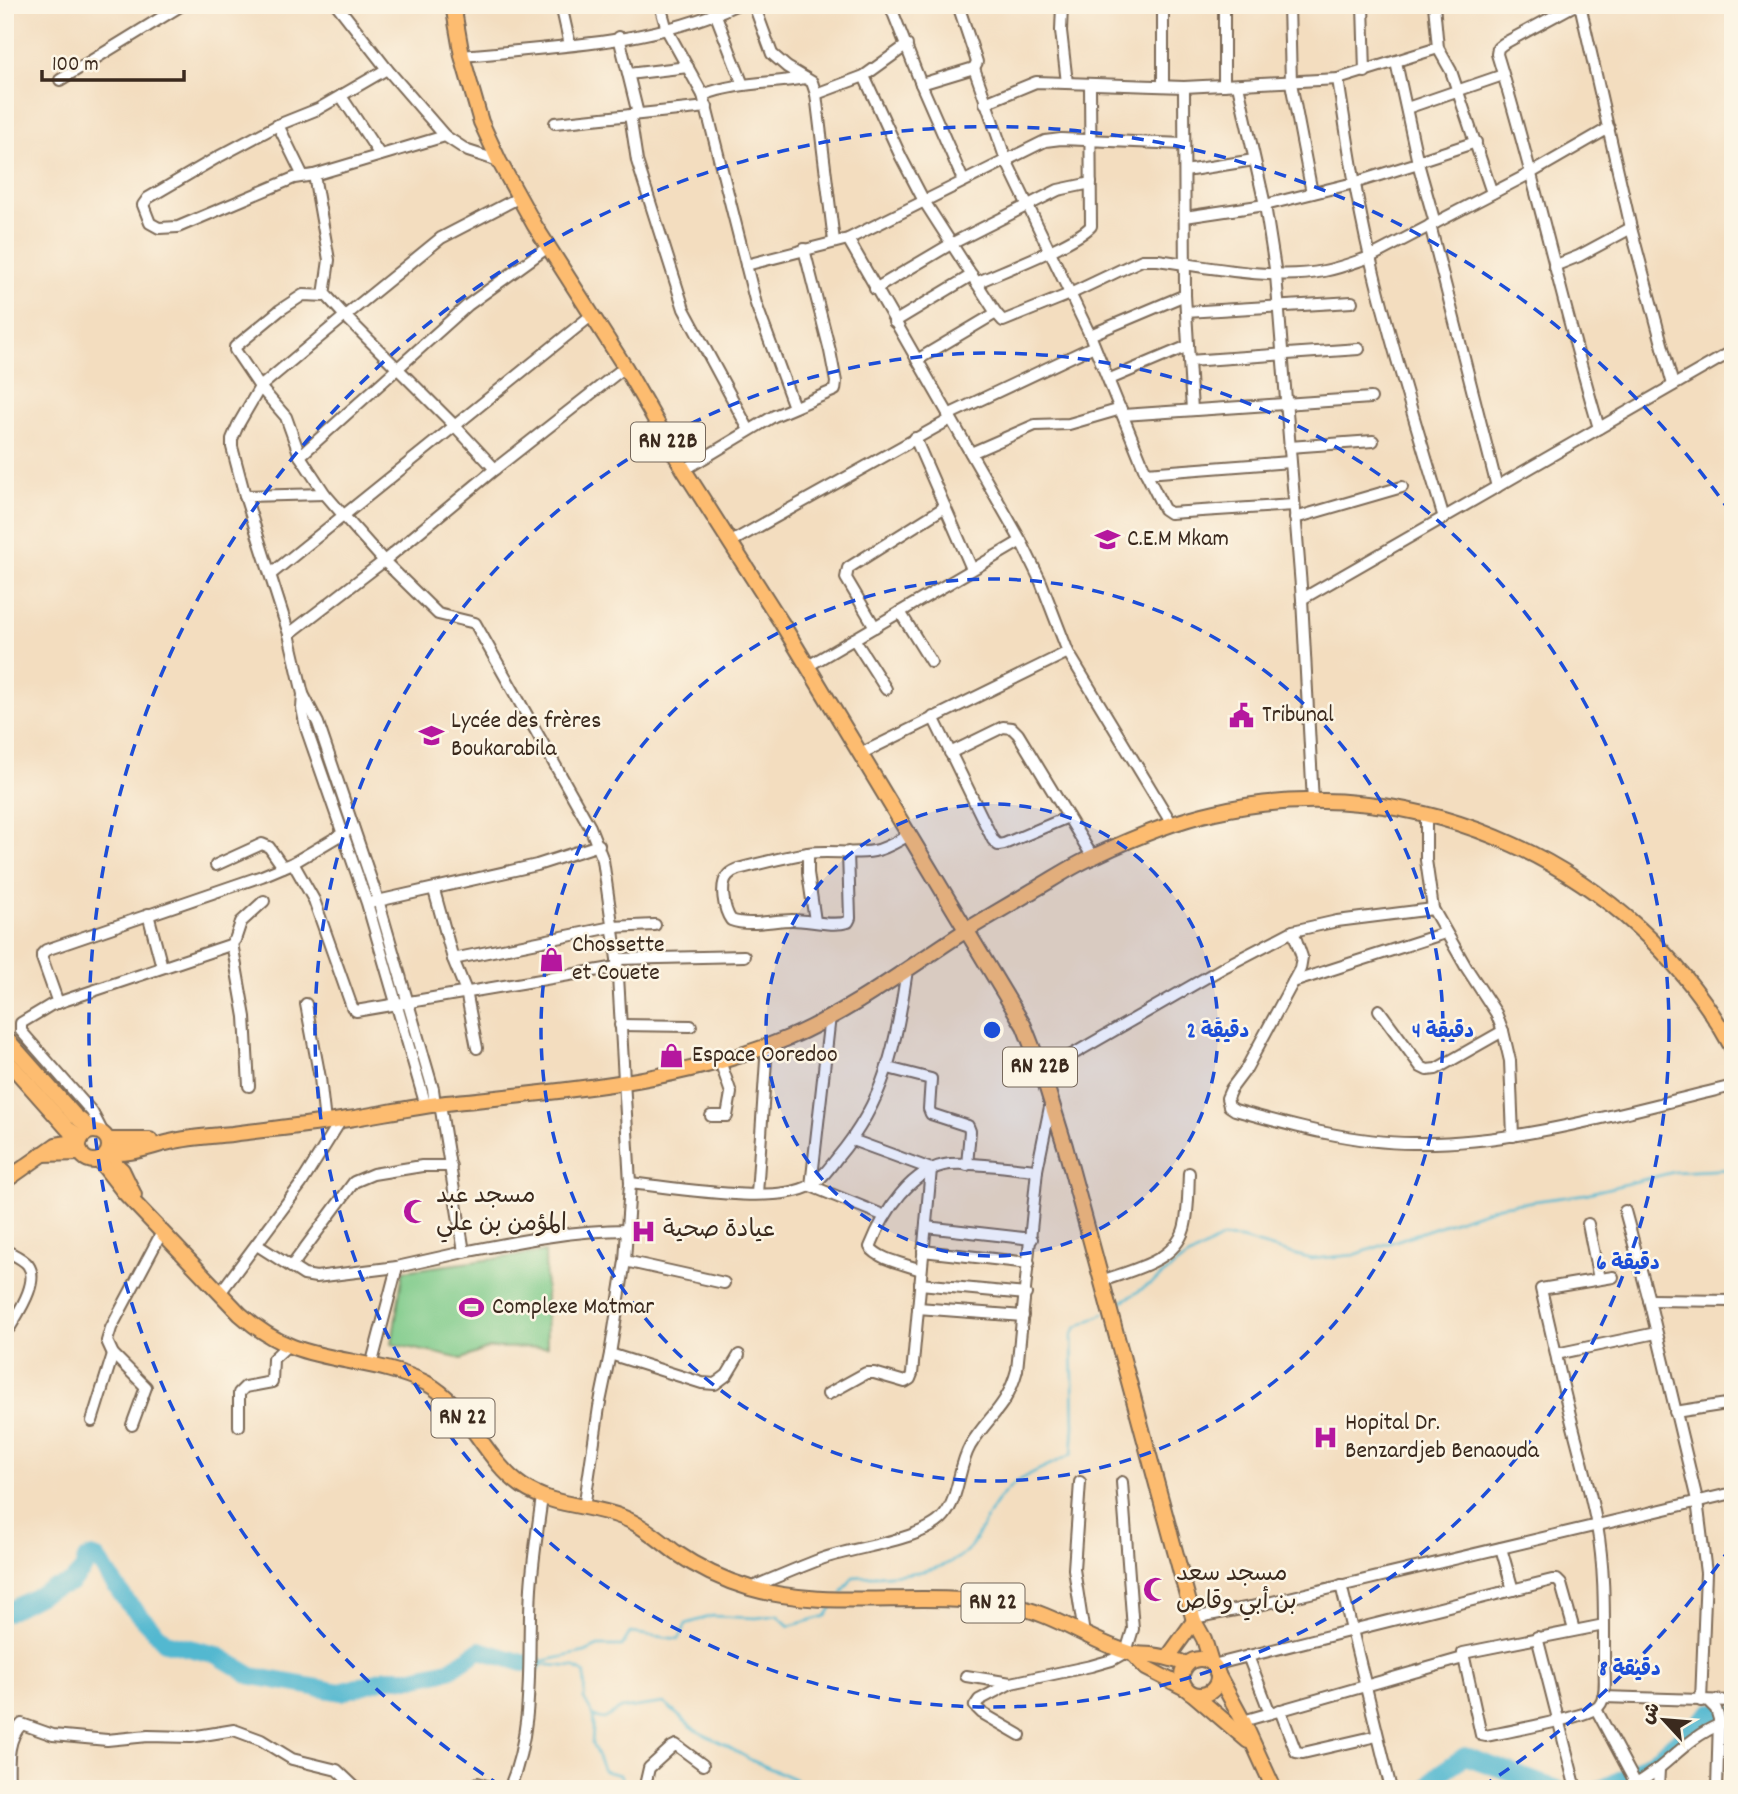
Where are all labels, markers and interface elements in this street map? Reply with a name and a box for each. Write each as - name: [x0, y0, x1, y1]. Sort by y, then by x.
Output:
- scale bar: [42, 38, 184, 82]
- text: 100 m: [52, 51, 99, 81]
- road number: RN 22B: [631, 422, 705, 462]
- place label: C.E.M Mkam: [1127, 523, 1229, 557]
- school or university icon: C.E.M Mkam: [1093, 526, 1121, 554]
- place label: Tribunal: [1262, 699, 1334, 733]
- public building icon: Tribunal: [1228, 702, 1256, 730]
- place label: Lycée des frères Boukarabila: [451, 705, 601, 767]
- school or university icon: Lycée des frères Boukarabila: [417, 722, 445, 750]
- place label: Chossette et Couete: [572, 929, 665, 991]
- shop icon: Chossette et Couete: [538, 946, 566, 974]
- centre of rings: [980, 1018, 1004, 1042]
- text: 2 دقيقة: [1187, 1018, 1249, 1048]
- text: 4 دقيقة: [1412, 1018, 1474, 1048]
- place label: Espace Ooredoo: [692, 1039, 838, 1073]
- shop icon: Espace Ooredoo: [658, 1042, 686, 1070]
- road number: RN 22B: [1003, 1048, 1077, 1086]
- place label: مسجد عبد المؤمن بن علي: [436, 1180, 567, 1243]
- mosque icon: مسجد عبد المؤمن بن علي: [402, 1197, 430, 1225]
- place label: عيادة صحية: [663, 1214, 775, 1248]
- hospital icon: عيادة صحية: [629, 1217, 657, 1245]
- text: 6 دقيقة: [1596, 1250, 1660, 1280]
- place label: Complexe Matmar: [492, 1291, 654, 1325]
- sports icon: Complexe Matmar: [458, 1294, 486, 1322]
- road number: RN 22: [432, 1399, 494, 1438]
- place label: Hopital Dr. Benzardjeb Benaouda: [1345, 1407, 1540, 1469]
- hospital icon: Hopital Dr. Benzardjeb Benaouda: [1311, 1424, 1339, 1452]
- place label: مسجد سعد بن أبي وقاص: [1176, 1558, 1297, 1621]
- mosque icon: مسجد سعد بن أبي وقاص: [1142, 1575, 1170, 1603]
- road number: RN 22: [962, 1584, 1024, 1622]
- text: 8 دقيقة: [1599, 1656, 1661, 1686]
- north arrow: [1630, 1686, 1700, 1756]
- text: ش: [1635, 1699, 1669, 1729]

